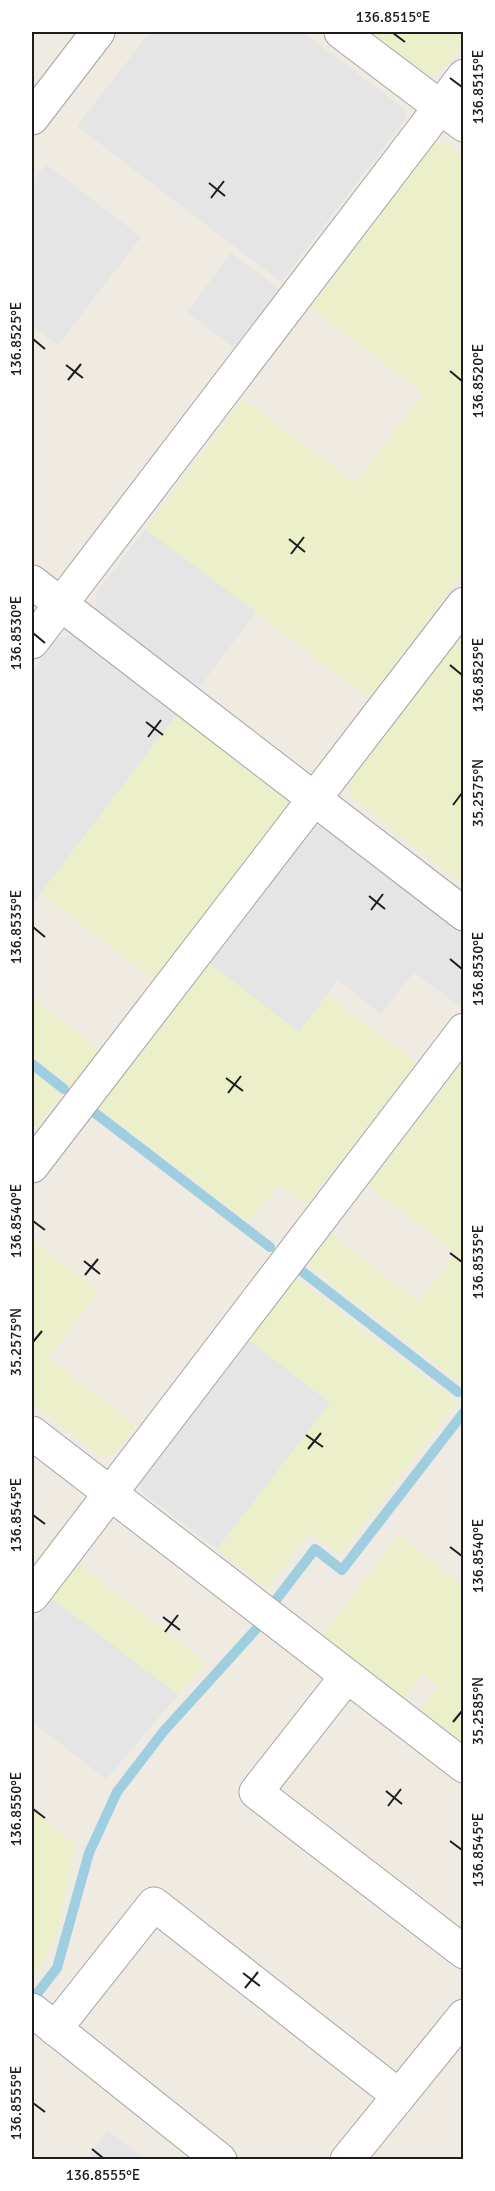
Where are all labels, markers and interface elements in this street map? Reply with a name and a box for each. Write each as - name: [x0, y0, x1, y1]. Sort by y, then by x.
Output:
- text: 136.8515°E: [356, 8, 430, 26]
- text: 136.8515°E: [469, 50, 487, 124]
- text: 136.8525°E: [7, 302, 25, 376]
- text: 136.8520°E: [469, 344, 487, 418]
- text: 136.8530°E: [7, 596, 25, 670]
- text: 136.8525°E: [469, 638, 487, 712]
- text: 35.2575°N: [469, 759, 487, 827]
- text: 136.8535°E: [7, 890, 25, 964]
- text: 136.8530°E: [469, 932, 487, 1006]
- text: 136.8540°E: [7, 1184, 25, 1258]
- text: 136.8535°E: [469, 1225, 487, 1299]
- text: 35.2575°N: [7, 1308, 25, 1376]
- text: 136.8545°E: [7, 1478, 25, 1552]
- text: 136.8540°E: [469, 1519, 487, 1593]
- text: 35.2585°N: [469, 1677, 487, 1745]
- text: 136.8550°E: [7, 1772, 25, 1846]
- text: 136.8545°E: [469, 1813, 487, 1887]
- text: 136.8555°E: [7, 2066, 25, 2140]
- text: 136.8555°E: [66, 2166, 140, 2184]

